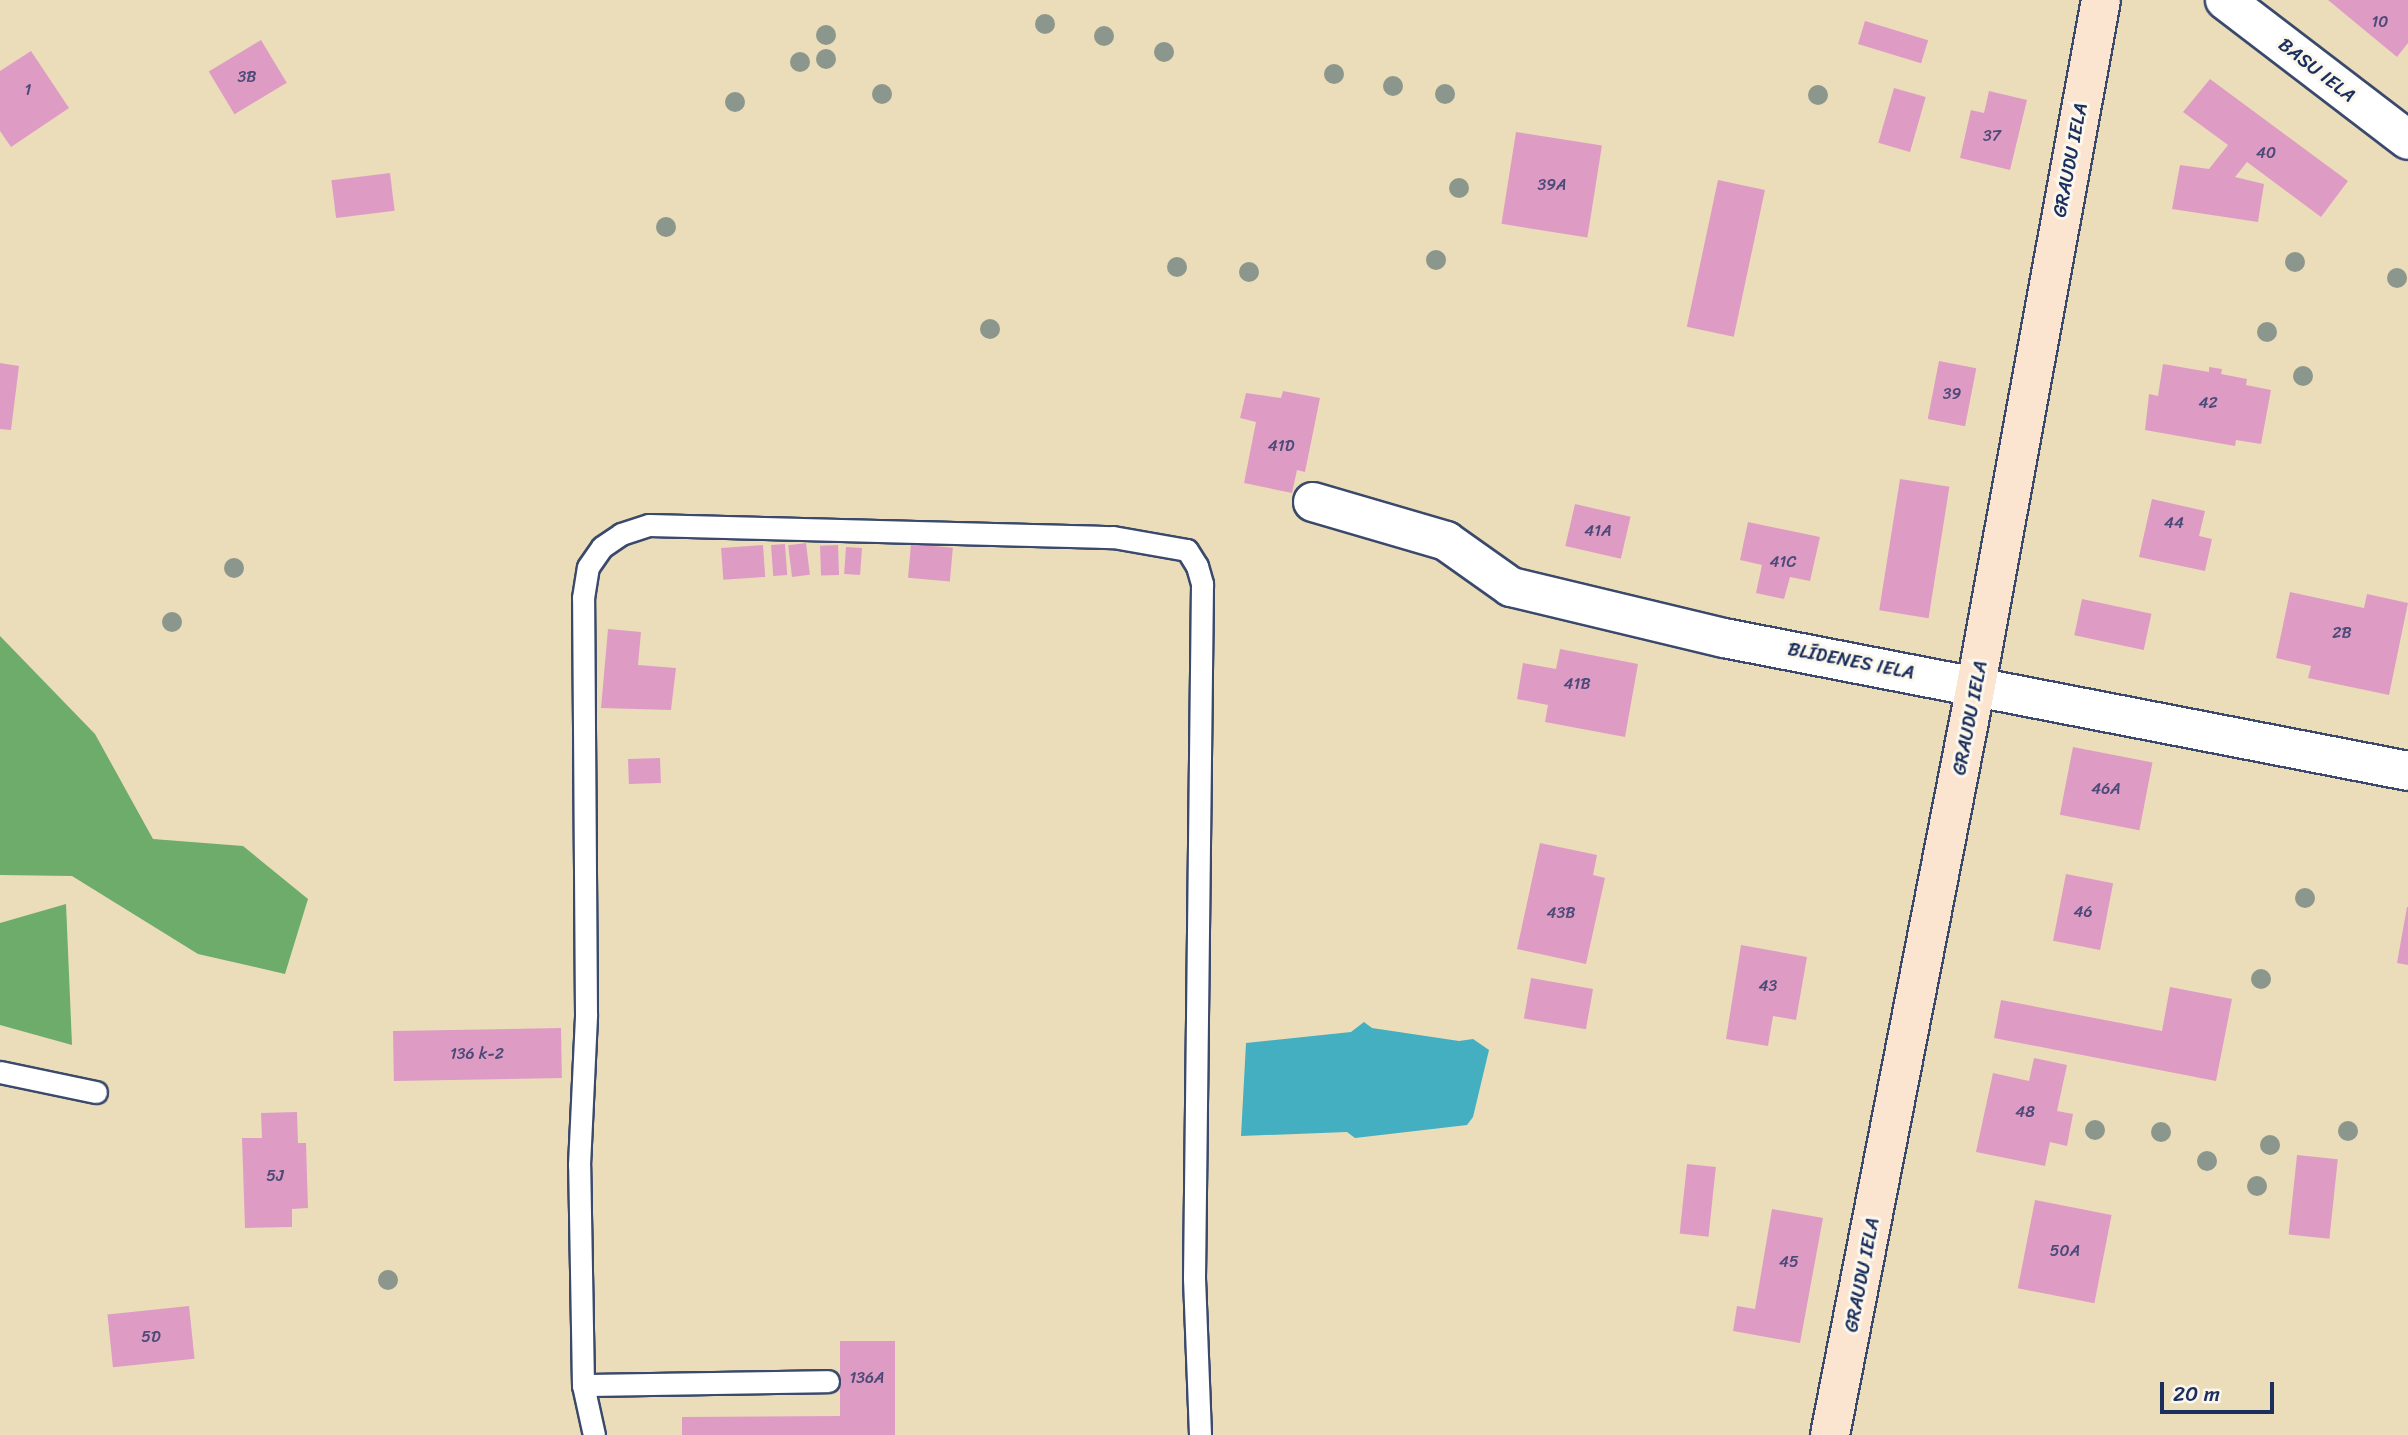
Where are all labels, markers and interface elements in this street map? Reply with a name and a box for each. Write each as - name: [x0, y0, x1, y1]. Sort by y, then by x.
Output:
- house number: 10: [2372, 12, 2388, 32]
- street label: BASU IELA: [2273, 32, 2361, 108]
- house number: 3B: [238, 67, 256, 87]
- house number: 1: [25, 80, 31, 100]
- street label: GRAUDU IELA: [2048, 101, 2092, 219]
- house number: 37: [1983, 126, 2001, 146]
- house number: 40: [2256, 143, 2276, 163]
- house number: 39A: [1537, 175, 1567, 195]
- house number: 39: [1943, 384, 1961, 404]
- house number: 42: [2198, 393, 2218, 413]
- house number: 41D: [1268, 436, 1294, 456]
- house number: 44: [2164, 513, 2184, 533]
- house number: 41A: [1584, 521, 1612, 541]
- house number: 41C: [1770, 552, 1796, 572]
- house number: 2B: [2332, 623, 2352, 643]
- street label: BLĪDENES IELA: [1785, 637, 1917, 685]
- street label: GRAUDU IELA: [1948, 659, 1992, 777]
- house number: 41B: [1564, 674, 1590, 694]
- house number: 46A: [2091, 779, 2121, 799]
- house number: 46: [2073, 902, 2093, 922]
- house number: 43B: [1547, 903, 1575, 923]
- house number: 43: [1759, 976, 1777, 996]
- house number: 136 k-2: [450, 1044, 504, 1064]
- house number: 48: [2015, 1102, 2035, 1122]
- house number: 5J: [266, 1166, 284, 1186]
- street label: GRAUDU IELA: [1840, 1216, 1884, 1334]
- house number: 50A: [2050, 1241, 2080, 1261]
- house number: 45: [1779, 1252, 1799, 1272]
- house number: 5D: [141, 1327, 161, 1347]
- house number: 136A: [849, 1368, 885, 1388]
- scale bar: [2163, 1368, 2277, 1412]
- text: 20 m: [2173, 1375, 2220, 1413]

